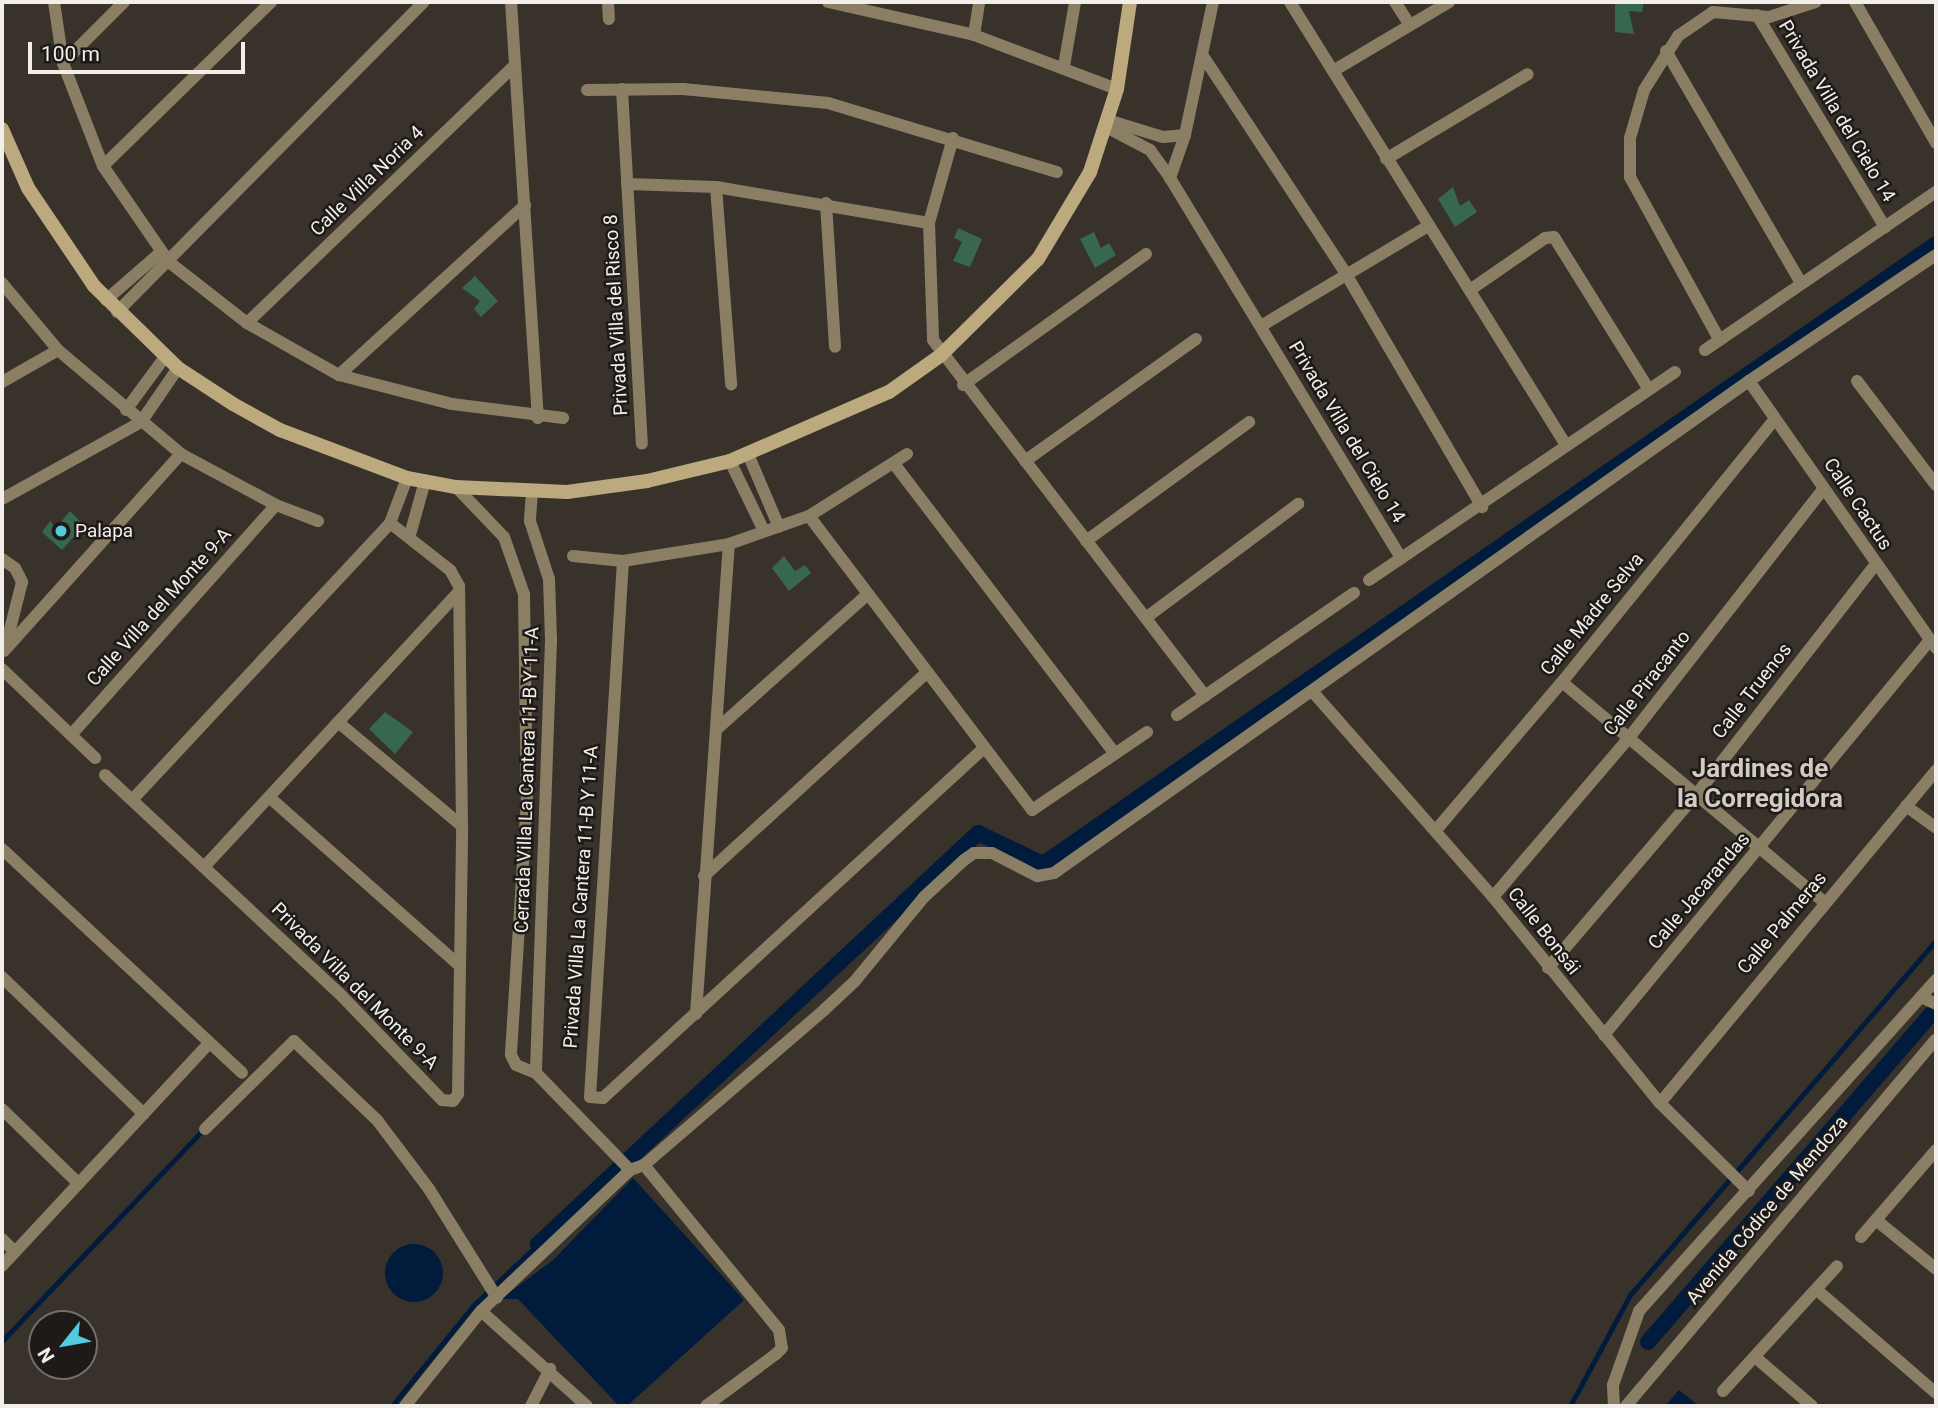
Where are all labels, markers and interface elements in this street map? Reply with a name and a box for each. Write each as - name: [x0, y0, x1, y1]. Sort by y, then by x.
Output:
- street label: Privada Villa del Cielo 14: [1774, 16, 1900, 206]
- scale bar: [32, 28, 248, 72]
- text: 100 m: [41, 42, 100, 66]
- street label: Calle Villa Noria 4: [306, 121, 428, 241]
- street label: Privada Villa del Risco 8: [599, 214, 633, 416]
- street label: Privada Villa del Cielo 14: [1284, 337, 1410, 527]
- street label: Calle Cactus: [1819, 454, 1897, 554]
- place label: Palapa: [75, 520, 133, 542]
- marker: Palapa: [53, 523, 69, 539]
- street label: Calle Villa del Monte 9-A: [82, 523, 236, 691]
- street label: Calle Madre Selva: [1536, 548, 1648, 680]
- street label: Calle Piracanto: [1599, 626, 1695, 740]
- street label: Cerrada Villa La Cantera 11-B Y 11-A: [510, 627, 544, 933]
- street label: Calle Truenos: [1707, 638, 1797, 744]
- street label: Privada Villa La Cantera 11-B Y 11-A: [559, 745, 603, 1049]
- district label: Jardines de la Corregidora: [1677, 753, 1843, 814]
- street label: Calle Jacarandas: [1643, 828, 1755, 954]
- street label: Calle Palmeras: [1733, 867, 1831, 979]
- street label: Calle Bonsái: [1503, 883, 1585, 979]
- street label: Privada Villa del Monte 9-A: [267, 898, 443, 1074]
- street label: Avenida Códice de Mendoza: [1681, 1111, 1853, 1309]
- north arrow: [28, 1310, 98, 1380]
- text: N: [33, 1343, 60, 1367]

